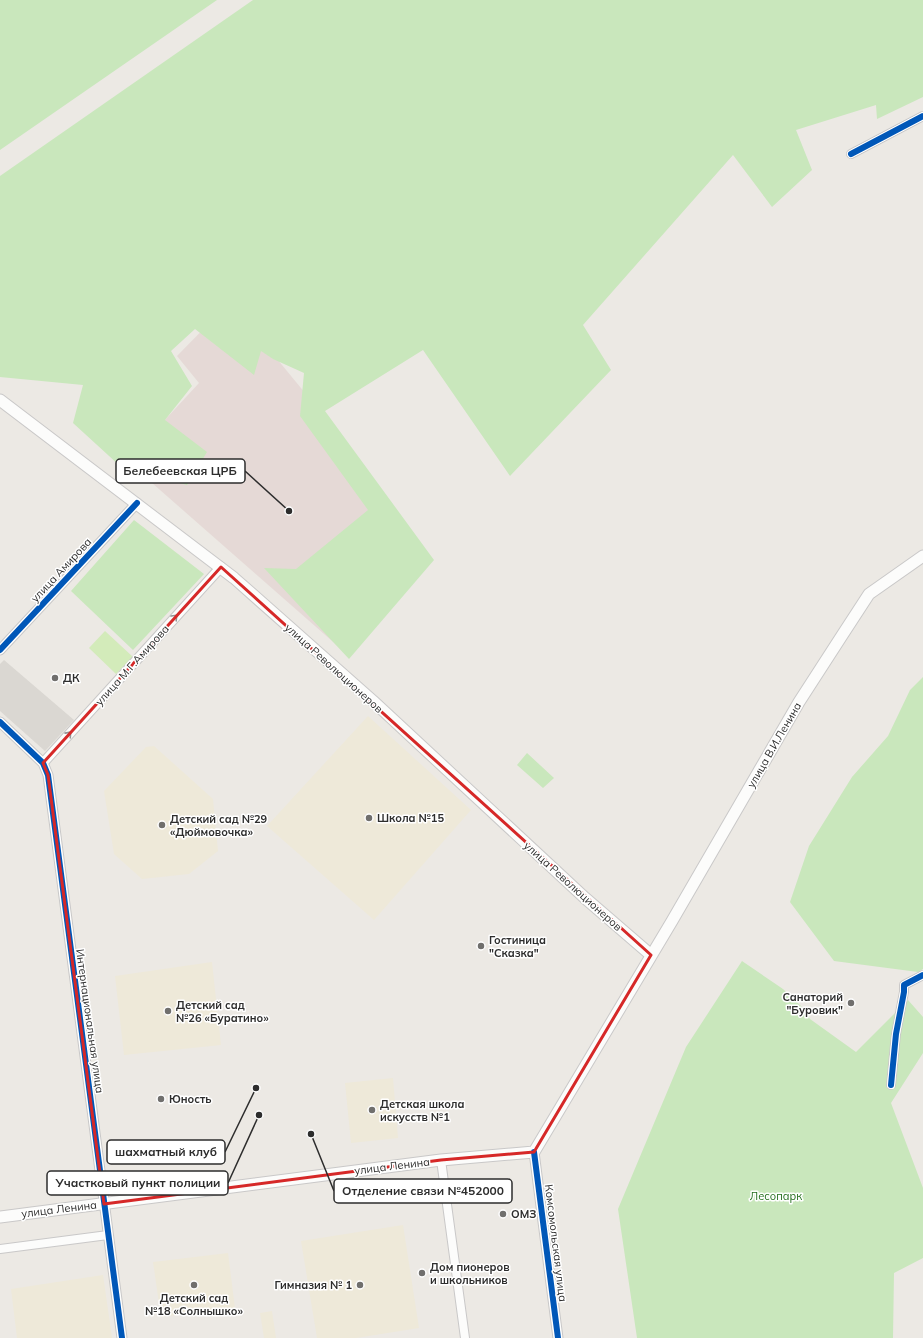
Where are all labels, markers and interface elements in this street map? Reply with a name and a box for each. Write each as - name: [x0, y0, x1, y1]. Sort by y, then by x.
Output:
- callout: Белебеевская ЦРБ: [116, 459, 245, 483]
- text: Белебеевская ЦРБ: [123, 463, 237, 478]
- street label: улица Амирова: [28, 535, 94, 605]
- one-way arrow: [171, 614, 178, 622]
- street label: улица Революционеров: [282, 620, 386, 716]
- street label: улица М.Г.Амирова: [92, 622, 172, 708]
- place label: ДК: [63, 671, 80, 685]
- marker: ДК: [50, 673, 60, 683]
- street label: улица В.И.Ленина: [744, 700, 804, 790]
- one-way arrow: [65, 731, 72, 739]
- place label: Школа №15: [377, 811, 444, 825]
- place label: Детский сад №29 «Дюймовочка»: [170, 812, 268, 839]
- marker: Школа №15: [364, 813, 374, 823]
- marker: Детский сад №29 «Дюймовочка»: [157, 820, 167, 830]
- street label: улица Революционеров: [521, 838, 625, 934]
- place label: Гостиница "Сказка": [489, 933, 546, 960]
- marker: Гостиница "Сказка": [476, 941, 486, 951]
- street label: Интернациональная улица: [73, 948, 107, 1094]
- place label: Санаторий "Буровик": [782, 990, 843, 1017]
- place label: Детский сад №26 «Буратино»: [176, 998, 269, 1025]
- marker: Санаторий "Буровик": [846, 998, 856, 1008]
- marker: Детский сад №26 «Буратино»: [163, 1006, 173, 1016]
- place label: Юность: [169, 1092, 212, 1106]
- marker: Юность: [156, 1094, 166, 1104]
- place label: Детская школа искусств №1: [380, 1097, 465, 1124]
- marker: Детская школа искусств №1: [367, 1105, 377, 1115]
- callout: шахматный клуб: [107, 1140, 225, 1164]
- text: шахматный клуб: [115, 1144, 217, 1159]
- street label: улица Ленина: [354, 1154, 430, 1178]
- callout: Участковый пункт полиции: [47, 1171, 228, 1195]
- text: Участковый пункт полиции: [54, 1175, 221, 1190]
- callout: Отделение связи №452000: [334, 1179, 512, 1203]
- text: Отделение связи №452000: [342, 1183, 504, 1198]
- street label: Комсомольская улица: [542, 1183, 570, 1303]
- park label: Лесопарк: [750, 1189, 802, 1203]
- street label: улица Ленина: [21, 1197, 97, 1221]
- place label: ОМЗ: [511, 1207, 536, 1221]
- marker: ОМЗ: [498, 1209, 508, 1219]
- place label: Дом пионеров и школьников: [430, 1260, 510, 1287]
- marker: Дом пионеров и школьников: [417, 1268, 427, 1278]
- place label: Гимназия № 1: [275, 1278, 352, 1292]
- marker: Детский сад №18 «Солнышко»: [189, 1280, 199, 1290]
- marker: Гимназия № 1: [355, 1280, 365, 1290]
- place label: Детский сад №18 «Солнышко»: [145, 1291, 244, 1318]

